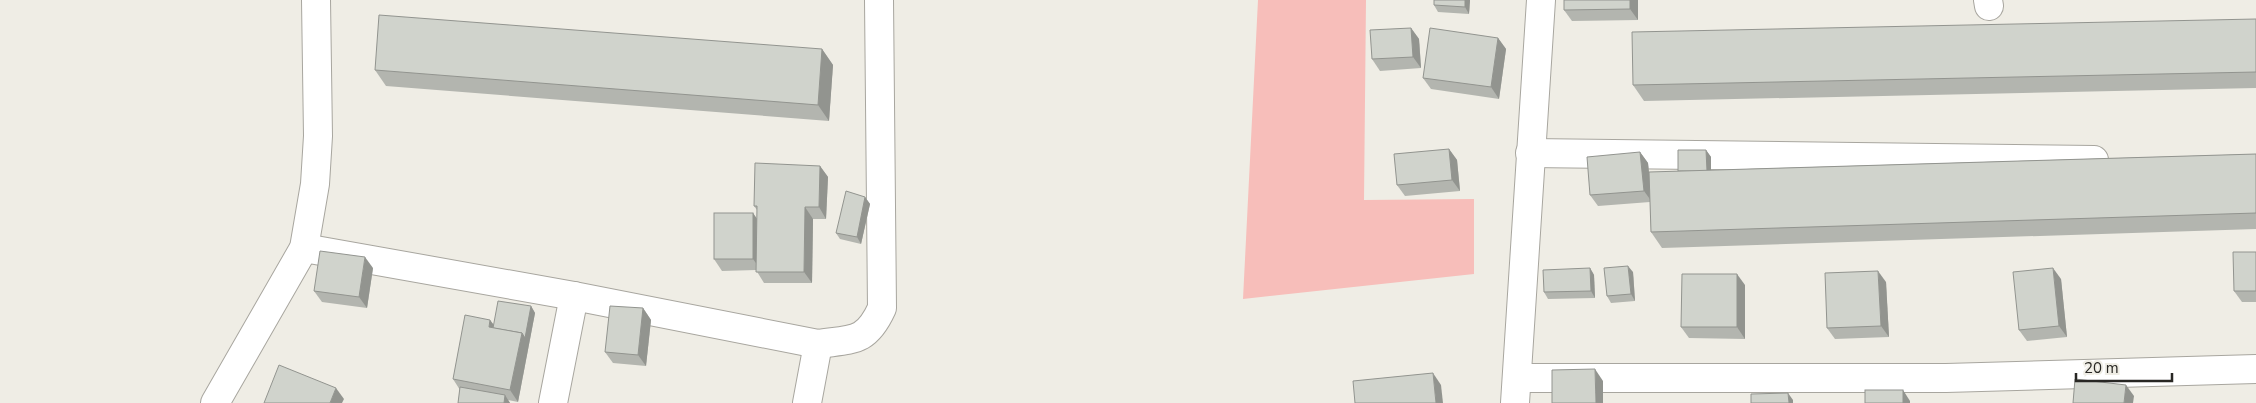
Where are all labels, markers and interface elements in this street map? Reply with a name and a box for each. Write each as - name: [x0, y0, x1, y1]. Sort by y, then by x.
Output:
- scale bar: [2076, 350, 2172, 382]
- text: 20 m: [2084, 358, 2119, 378]

